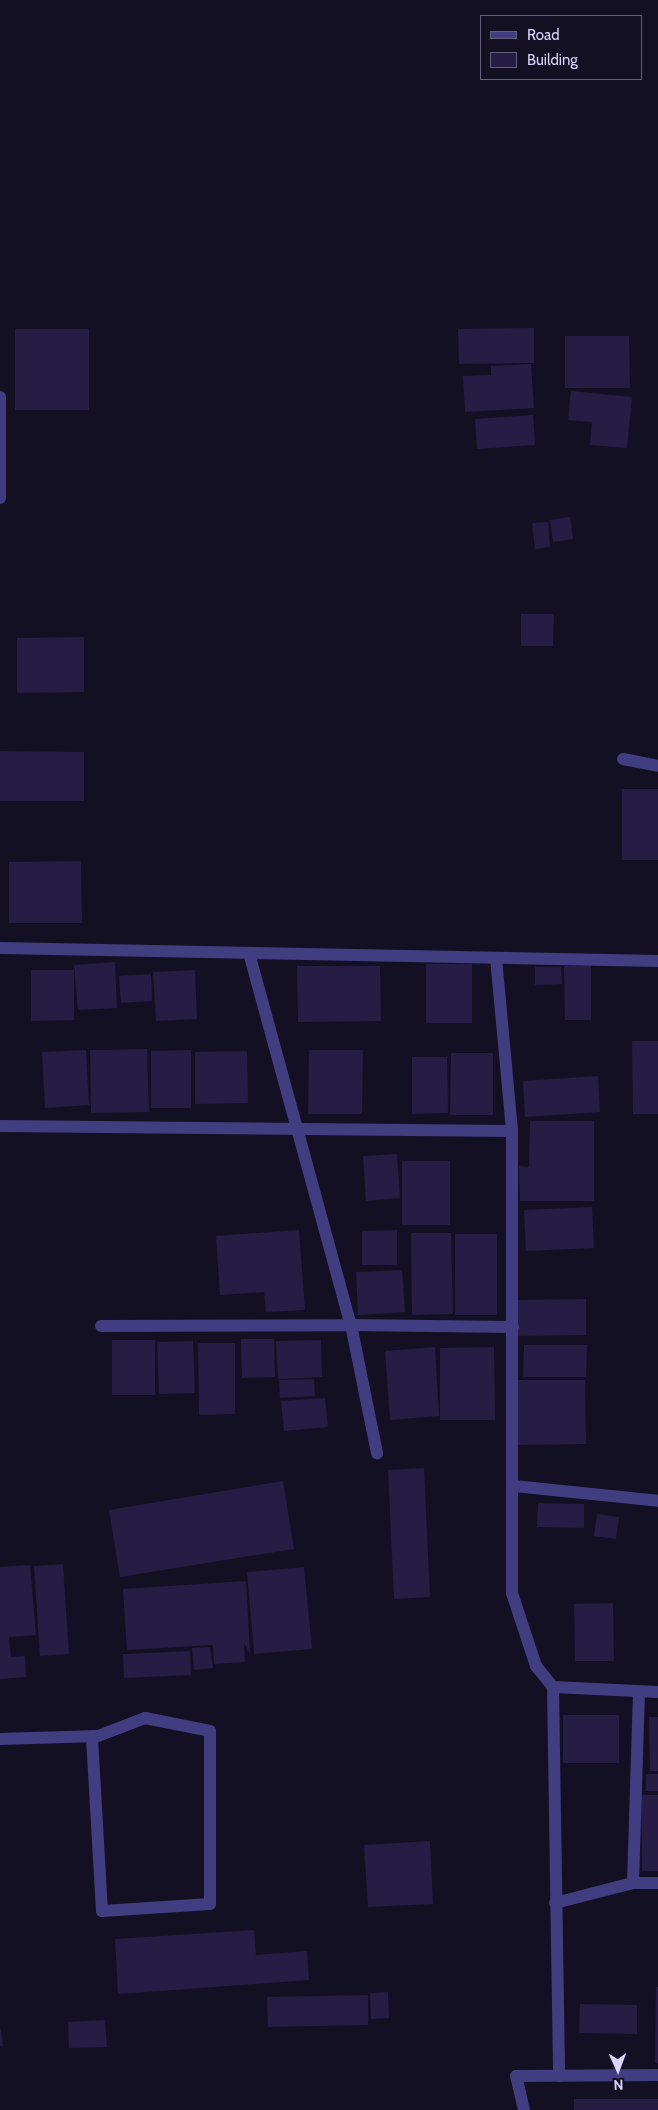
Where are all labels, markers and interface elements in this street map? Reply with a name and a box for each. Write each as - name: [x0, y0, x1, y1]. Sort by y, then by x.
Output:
- legend: [480, 15, 643, 80]
- text: Road: [527, 26, 560, 44]
- text: Building: [527, 51, 578, 69]
- north arrow: [593, 2045, 643, 2095]
- text: N: [613, 2076, 624, 2094]

